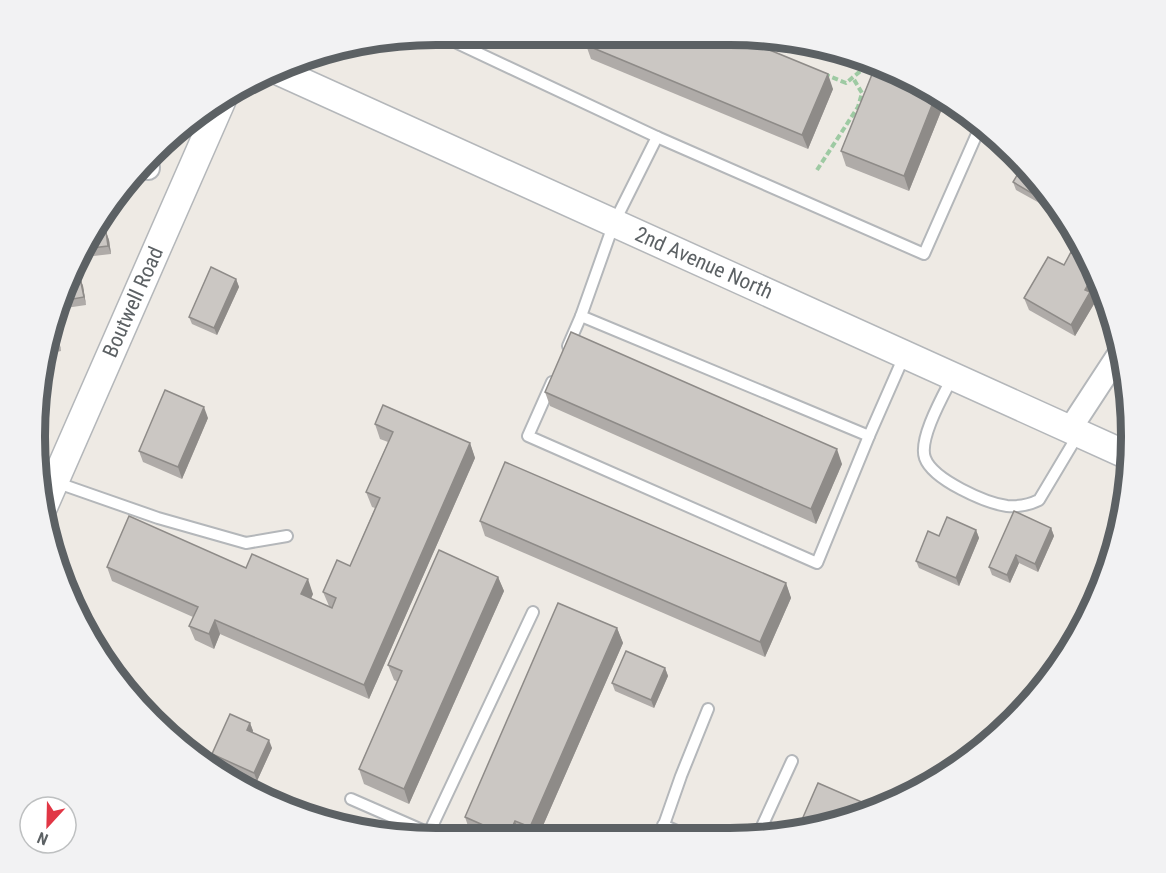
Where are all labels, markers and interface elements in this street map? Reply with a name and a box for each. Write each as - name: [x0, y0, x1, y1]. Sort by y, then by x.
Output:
- street label: 2nd Avenue North: [632, 222, 776, 304]
- street label: Boutwell Road: [98, 243, 168, 361]
- north arrow: [18, 795, 78, 855]
- text: N: [34, 828, 51, 849]

